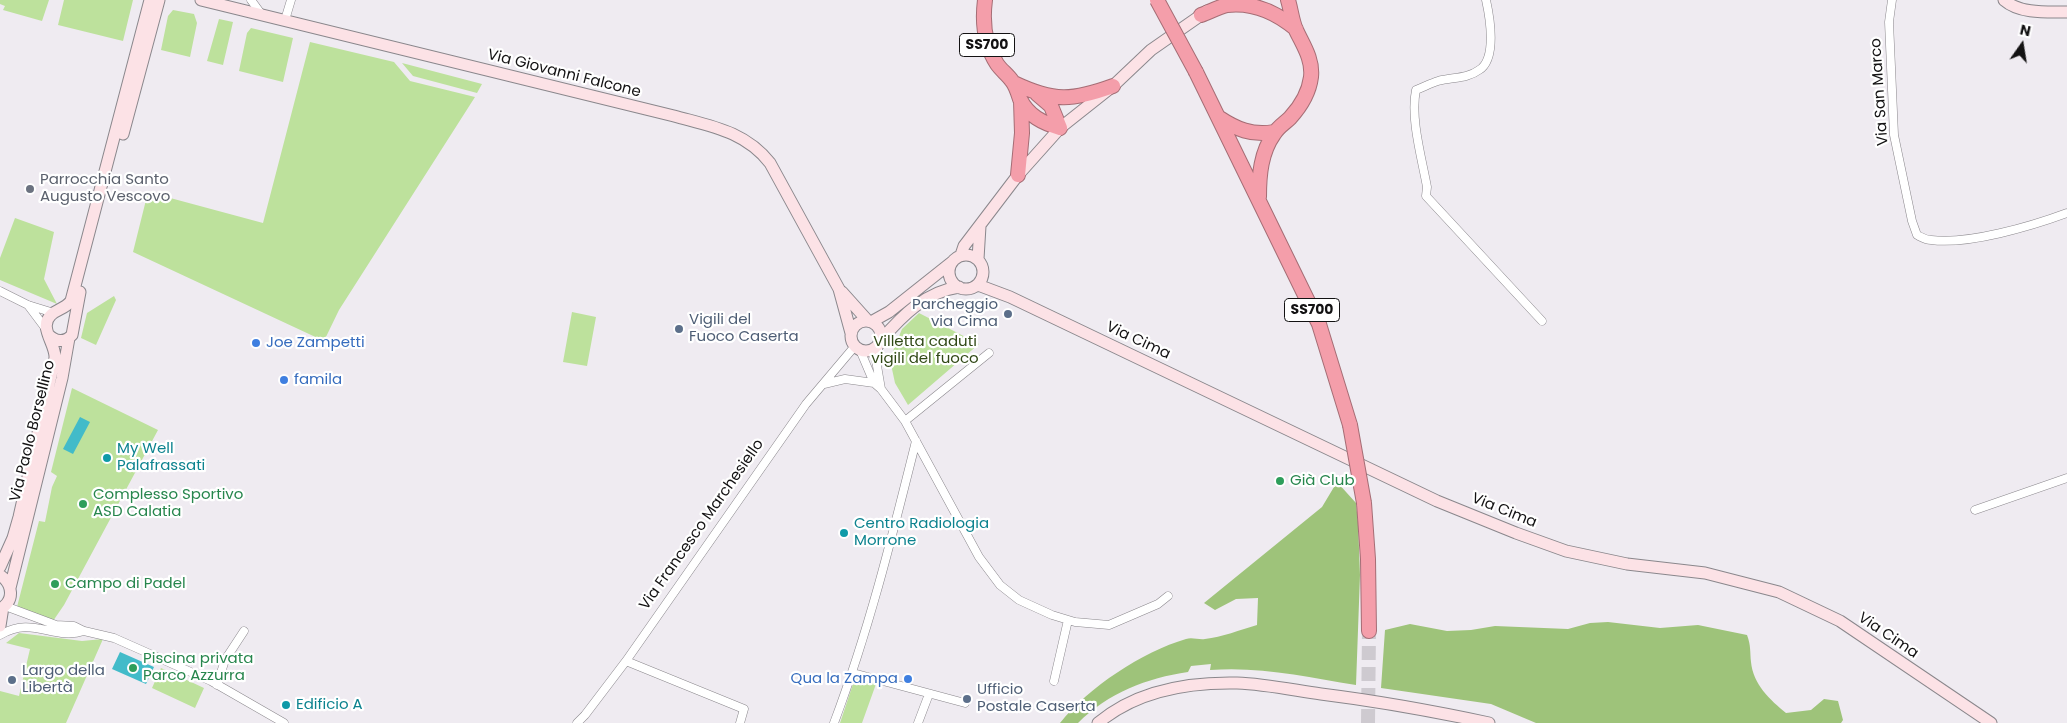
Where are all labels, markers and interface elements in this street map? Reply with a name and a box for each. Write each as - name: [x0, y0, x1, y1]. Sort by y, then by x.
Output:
- text: N: [2018, 19, 2033, 41]
- north arrow: [1997, 20, 2047, 70]
- road number: SS700: [960, 34, 1014, 56]
- street label: Via San Marco: [1867, 38, 1893, 146]
- street label: Via Giovanni Falcone: [485, 46, 643, 102]
- place label: Parrocchia Santo Augusto Vescovo: [40, 171, 170, 206]
- marker: Parrocchia Santo Augusto Vescovo: [24, 183, 36, 195]
- place label: Parcheggio via Cima: [912, 296, 998, 331]
- road number: SS700: [1284, 298, 1340, 322]
- marker: Parcheggio via Cima: [1002, 308, 1014, 320]
- place label: Vigili del Fuoco Caserta: [689, 311, 799, 346]
- street label: Via Cima: [1103, 318, 1173, 364]
- marker: Vigili del Fuoco Caserta: [673, 323, 685, 335]
- park label: Villetta caduti vigili del fuoco: [871, 333, 979, 368]
- place label: Joe Zampetti: [266, 334, 365, 352]
- marker: Joe Zampetti: [250, 337, 262, 349]
- street label: Via Paolo Borsellino: [7, 358, 59, 504]
- place label: famila: [294, 371, 342, 389]
- marker: famila: [278, 374, 290, 386]
- street label: Via Francesco Marchesiello: [636, 436, 768, 614]
- place label: My Well Palafrassati: [117, 440, 205, 475]
- marker: My Well Palafrassati: [101, 452, 113, 464]
- place label: Già Club: [1290, 472, 1355, 490]
- marker: Già Club: [1274, 475, 1286, 487]
- place label: Complesso Sportivo ASD Calatia: [93, 486, 243, 521]
- street label: Via Cima: [1469, 490, 1539, 532]
- marker: Complesso Sportivo ASD Calatia: [77, 498, 89, 510]
- place label: Centro Radiologia Morrone: [854, 515, 989, 550]
- marker: Centro Radiologia Morrone: [838, 527, 850, 539]
- place label: Campo di Padel: [65, 575, 186, 593]
- marker: Campo di Padel: [49, 578, 61, 590]
- street label: Via Cima: [1854, 609, 1922, 663]
- place label: Piscina privata Parco Azzurra: [143, 650, 253, 685]
- place label: Largo della Libertà: [22, 662, 105, 697]
- marker: Piscina privata Parco Azzurra: [127, 662, 139, 674]
- place label: Qua la Zampa: [791, 670, 898, 688]
- marker: Qua la Zampa: [902, 673, 914, 685]
- marker: Largo della Libertà: [6, 674, 18, 686]
- place label: Ufficio Postale Caserta: [977, 681, 1096, 716]
- marker: Ufficio Postale Caserta: [961, 693, 973, 705]
- place label: Edificio A: [296, 696, 363, 714]
- marker: Edificio A: [280, 699, 292, 711]

